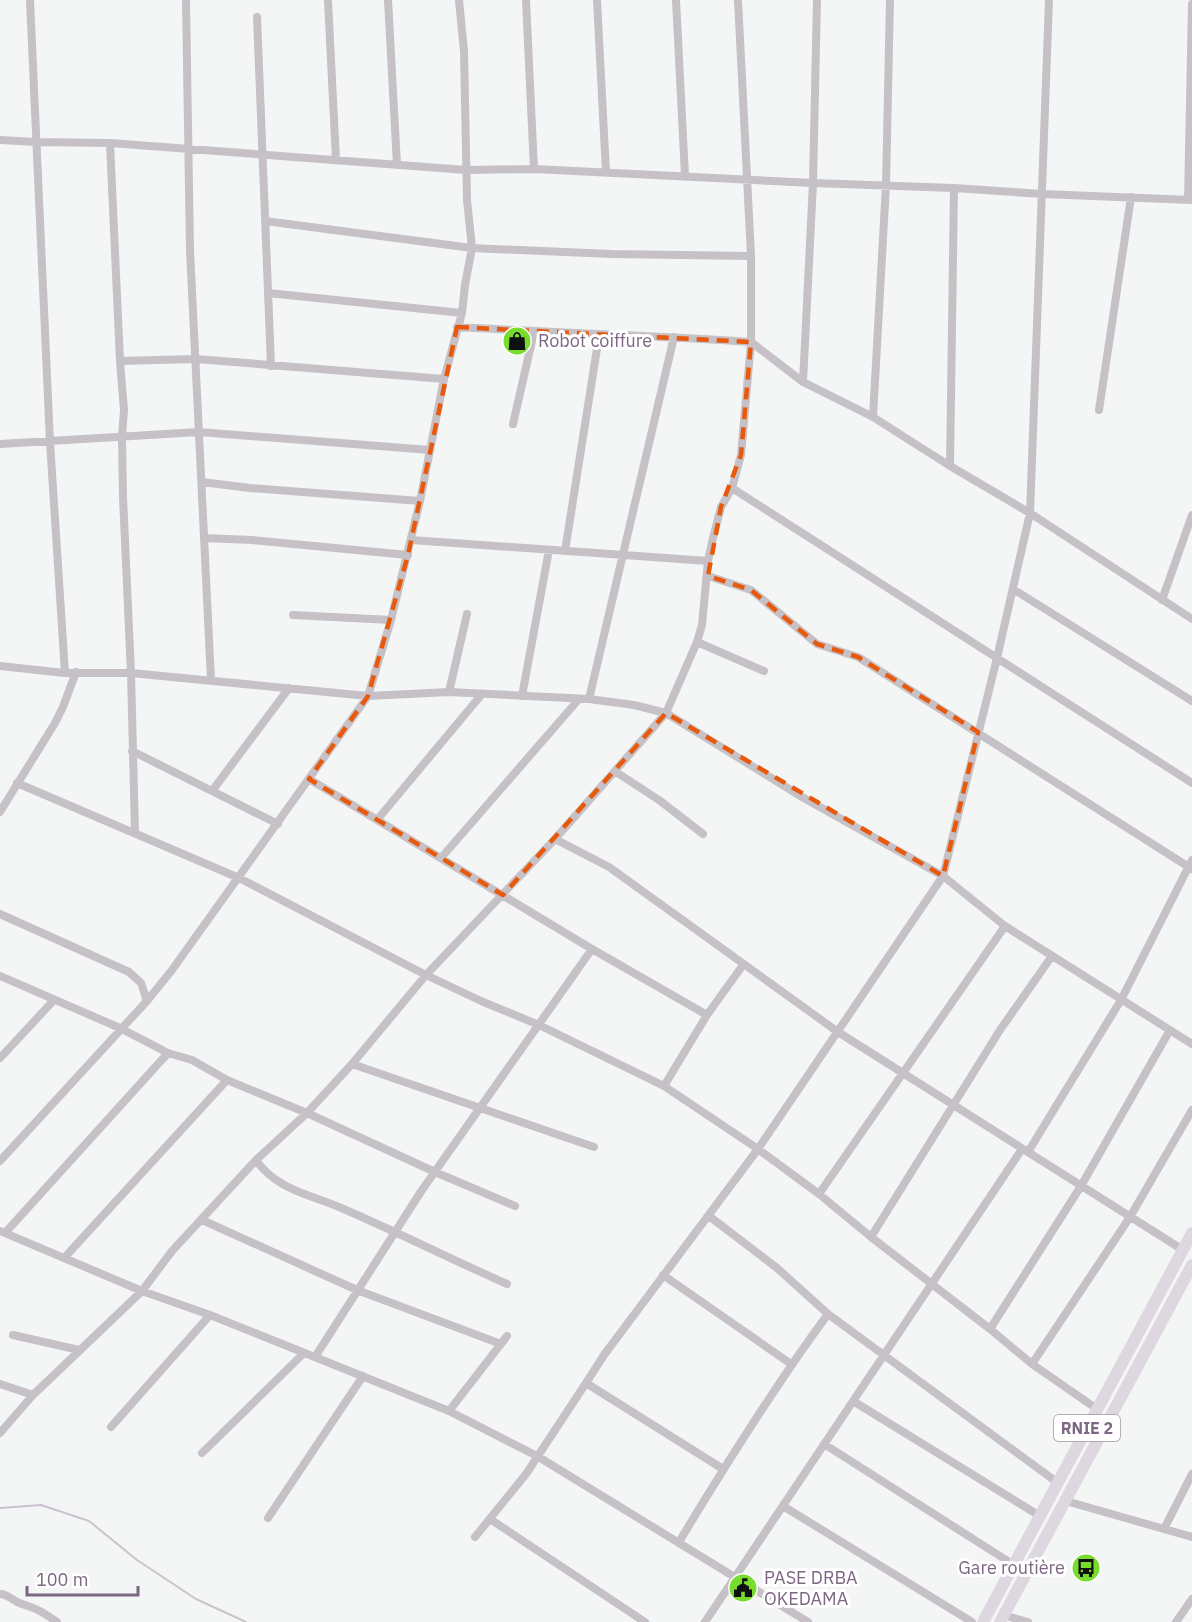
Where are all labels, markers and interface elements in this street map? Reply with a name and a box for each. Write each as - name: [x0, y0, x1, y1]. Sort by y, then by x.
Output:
- shop icon: Robot coiffure: [501, 325, 533, 357]
- place label: Robot coiffure: [538, 329, 652, 352]
- road number: RNIE 2: [1054, 1415, 1120, 1441]
- bus stop icon: Gare routière: [1070, 1552, 1102, 1584]
- place label: Gare routière: [958, 1556, 1065, 1579]
- scale bar: [27, 1559, 138, 1597]
- place label: PASE DRBA OKEDAMA: [764, 1566, 858, 1610]
- text: 100 m: [36, 1568, 88, 1591]
- public building icon: PASE DRBA OKEDAMA: [727, 1572, 759, 1604]

